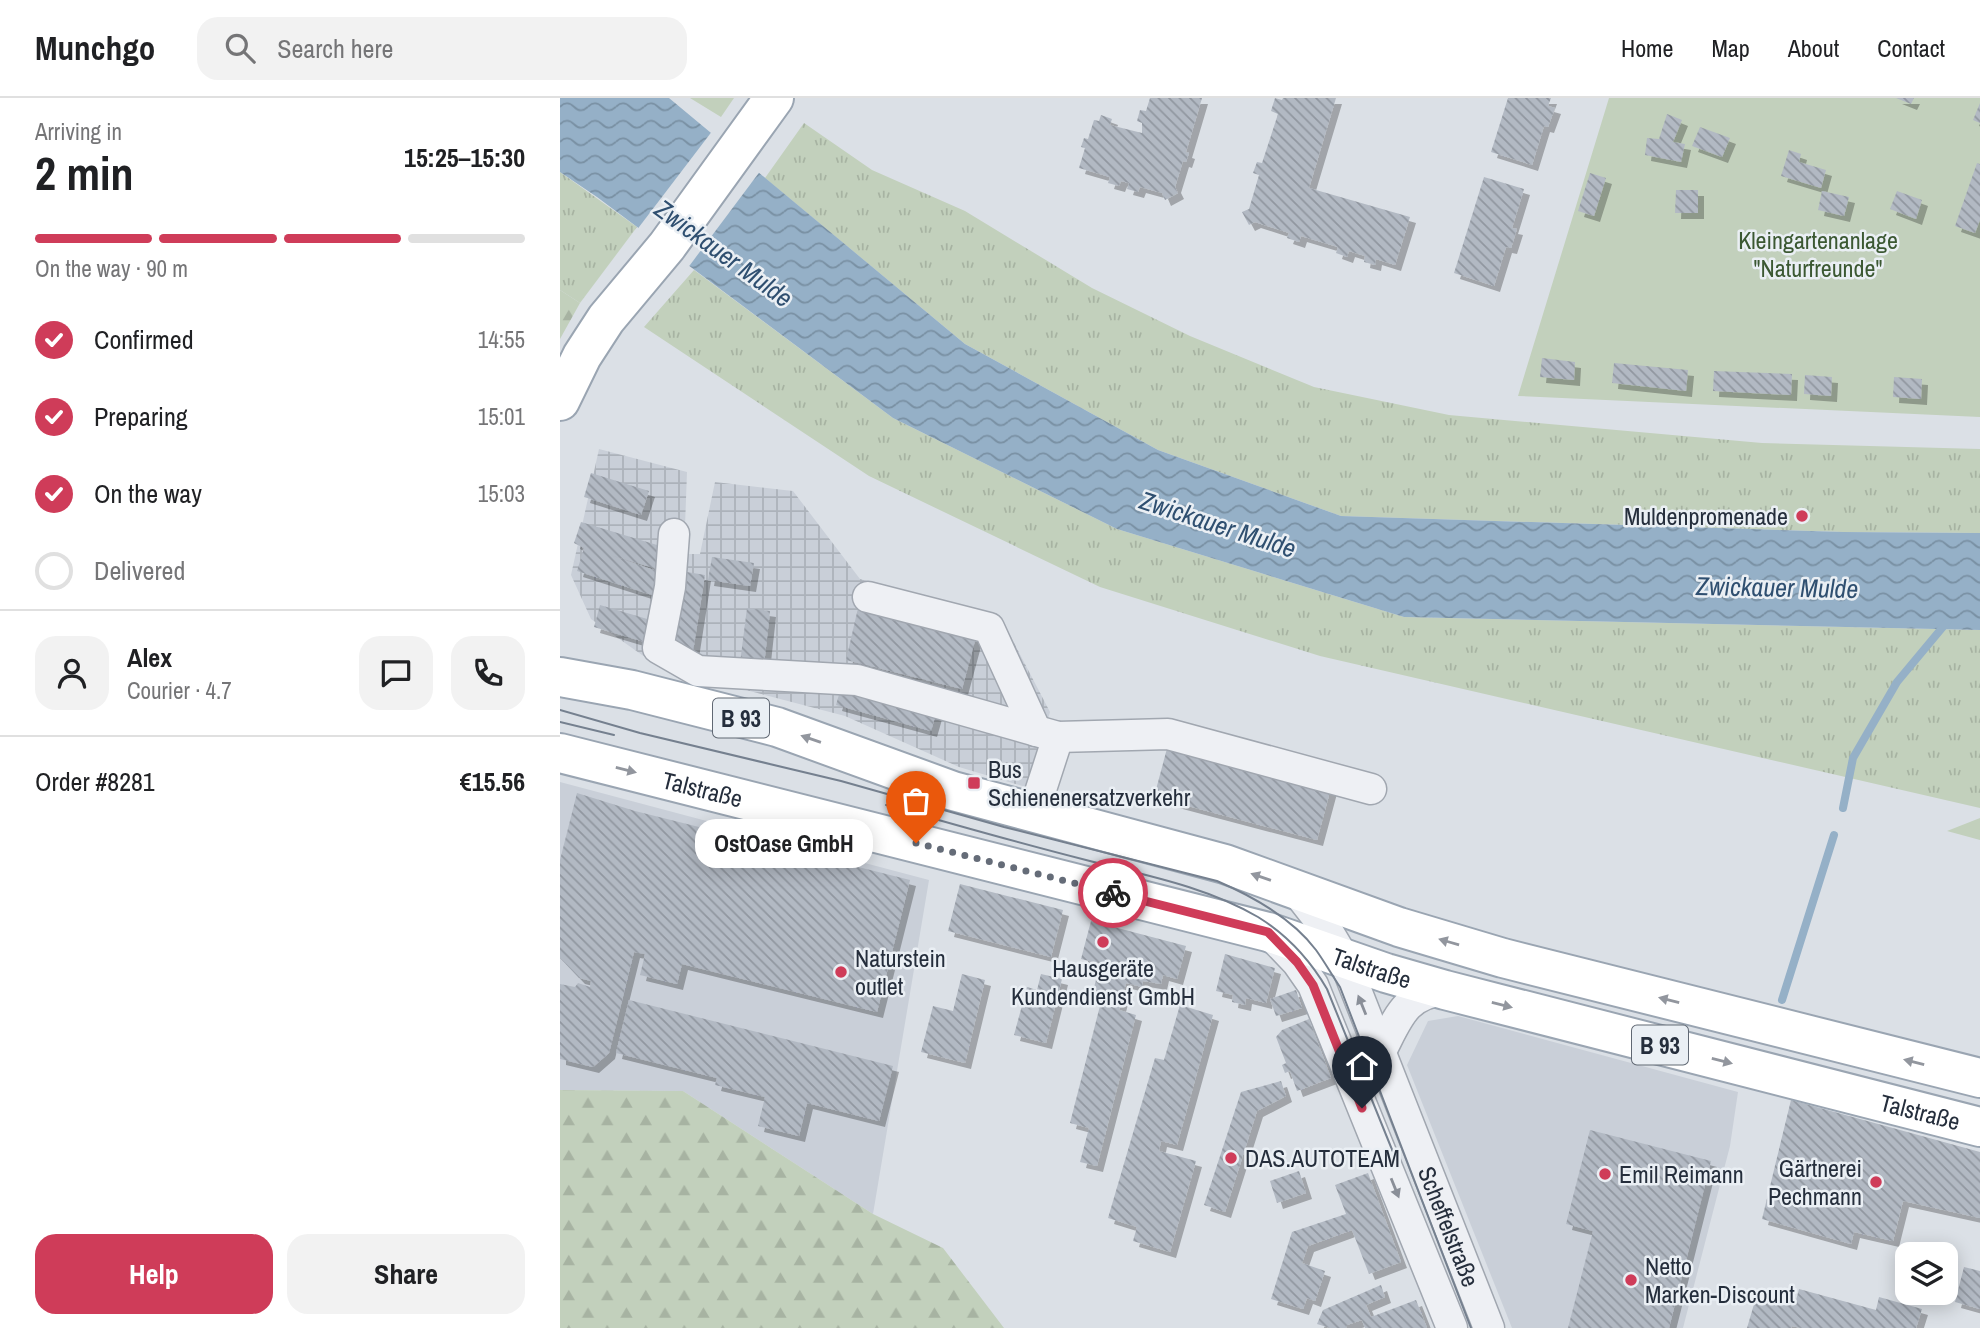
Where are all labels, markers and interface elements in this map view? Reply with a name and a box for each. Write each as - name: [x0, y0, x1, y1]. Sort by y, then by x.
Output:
- search box: [197, 17, 687, 80]
- text: Munchgo: [35, 26, 155, 70]
- icon: search: [221, 29, 259, 67]
- text: Search here: [277, 31, 393, 66]
- text: Home: [1621, 32, 1673, 64]
- text: Map: [1711, 32, 1750, 64]
- text: About: [1788, 32, 1839, 64]
- text: Contact: [1877, 32, 1945, 64]
- text: Arriving in: [35, 116, 122, 147]
- text: 15:25–15:30: [404, 140, 525, 175]
- text: 2 min: [35, 142, 134, 204]
- water label: Zwickauer Mulde: [647, 191, 800, 315]
- park label: Kleingartenanlage "Naturfreunde": [1738, 224, 1898, 284]
- text: On the way · 90 m: [35, 253, 188, 284]
- icon: check: [35, 321, 73, 359]
- text: Confirmed: [94, 322, 194, 357]
- text: 14:55: [478, 324, 525, 355]
- icon: check: [35, 398, 73, 436]
- text: Preparing: [94, 399, 188, 434]
- text: 15:01: [478, 401, 525, 432]
- icon: check: [35, 475, 73, 513]
- text: On the way: [94, 476, 202, 511]
- text: 15:03: [478, 478, 525, 509]
- water label: Zwickauer Mulde: [1134, 482, 1301, 566]
- place label: Muldenpromenade: [1624, 500, 1788, 532]
- marker: Muldenpromenade: [1794, 508, 1810, 524]
- text: Delivered: [94, 553, 185, 588]
- water label: Zwickauer Mulde: [1695, 568, 1858, 606]
- button: person: [35, 636, 109, 710]
- button: chat: [359, 636, 433, 710]
- button: phone: [451, 636, 525, 710]
- text: Alex: [127, 640, 172, 675]
- text: Courier · 4.7: [127, 675, 232, 706]
- road number: B 93: [713, 698, 769, 738]
- one-way arrow: [801, 733, 822, 744]
- place label: Bus Schienenersatzverkehr: [988, 753, 1191, 813]
- text: Order #8281: [35, 764, 155, 799]
- text: €15.56: [460, 764, 525, 799]
- street label: Talstraße: [659, 764, 746, 815]
- one-way arrow: [615, 765, 637, 776]
- pin: [886, 771, 946, 843]
- marker: Bus Schienenersatzverkehr: [966, 775, 982, 791]
- icon: bag: [897, 782, 935, 820]
- callout: OstOase GmbH: [695, 818, 874, 868]
- text: OstOase GmbH: [714, 828, 854, 859]
- courier: [1078, 858, 1148, 928]
- one-way arrow: [1250, 871, 1271, 882]
- icon: bike: [1094, 874, 1132, 912]
- marker: Hausgeräte Kundendienst GmbH: [1095, 934, 1111, 950]
- one-way arrow: [1439, 937, 1460, 947]
- street label: Talstraße: [1328, 940, 1415, 995]
- place label: Naturstein outlet: [855, 942, 946, 1002]
- place label: Hausgeräte Kundendienst GmbH: [1011, 952, 1195, 1012]
- marker: Naturstein outlet: [833, 964, 849, 980]
- one-way arrow: [1356, 994, 1367, 1015]
- one-way arrow: [1658, 994, 1680, 1005]
- one-way arrow: [1491, 1000, 1513, 1011]
- road number: B 93: [1632, 1026, 1688, 1064]
- pin: [1332, 1036, 1392, 1108]
- icon: home: [1343, 1047, 1381, 1085]
- one-way arrow: [1711, 1056, 1733, 1067]
- one-way arrow: [1903, 1056, 1925, 1067]
- street label: Talstraße: [1877, 1086, 1963, 1137]
- place label: DAS.AUTOTEAM: [1245, 1142, 1400, 1174]
- marker: DAS.AUTOTEAM: [1223, 1150, 1239, 1166]
- place label: Gärtnerei Pechmann: [1768, 1152, 1862, 1212]
- place label: Emil Reimann: [1619, 1158, 1744, 1190]
- street label: Scheffelstraße: [1411, 1162, 1487, 1291]
- marker: Emil Reimann: [1597, 1166, 1613, 1182]
- marker: Gärtnerei Pechmann: [1868, 1174, 1884, 1190]
- one-way arrow: [1390, 1178, 1401, 1199]
- button: Help: [35, 1234, 273, 1314]
- button: Share: [287, 1234, 525, 1314]
- map controls: [1895, 1242, 1958, 1305]
- button: layers: [1895, 1242, 1958, 1305]
- place label: Netto Marken-Discount: [1645, 1250, 1795, 1310]
- marker: Netto Marken-Discount: [1623, 1272, 1639, 1288]

